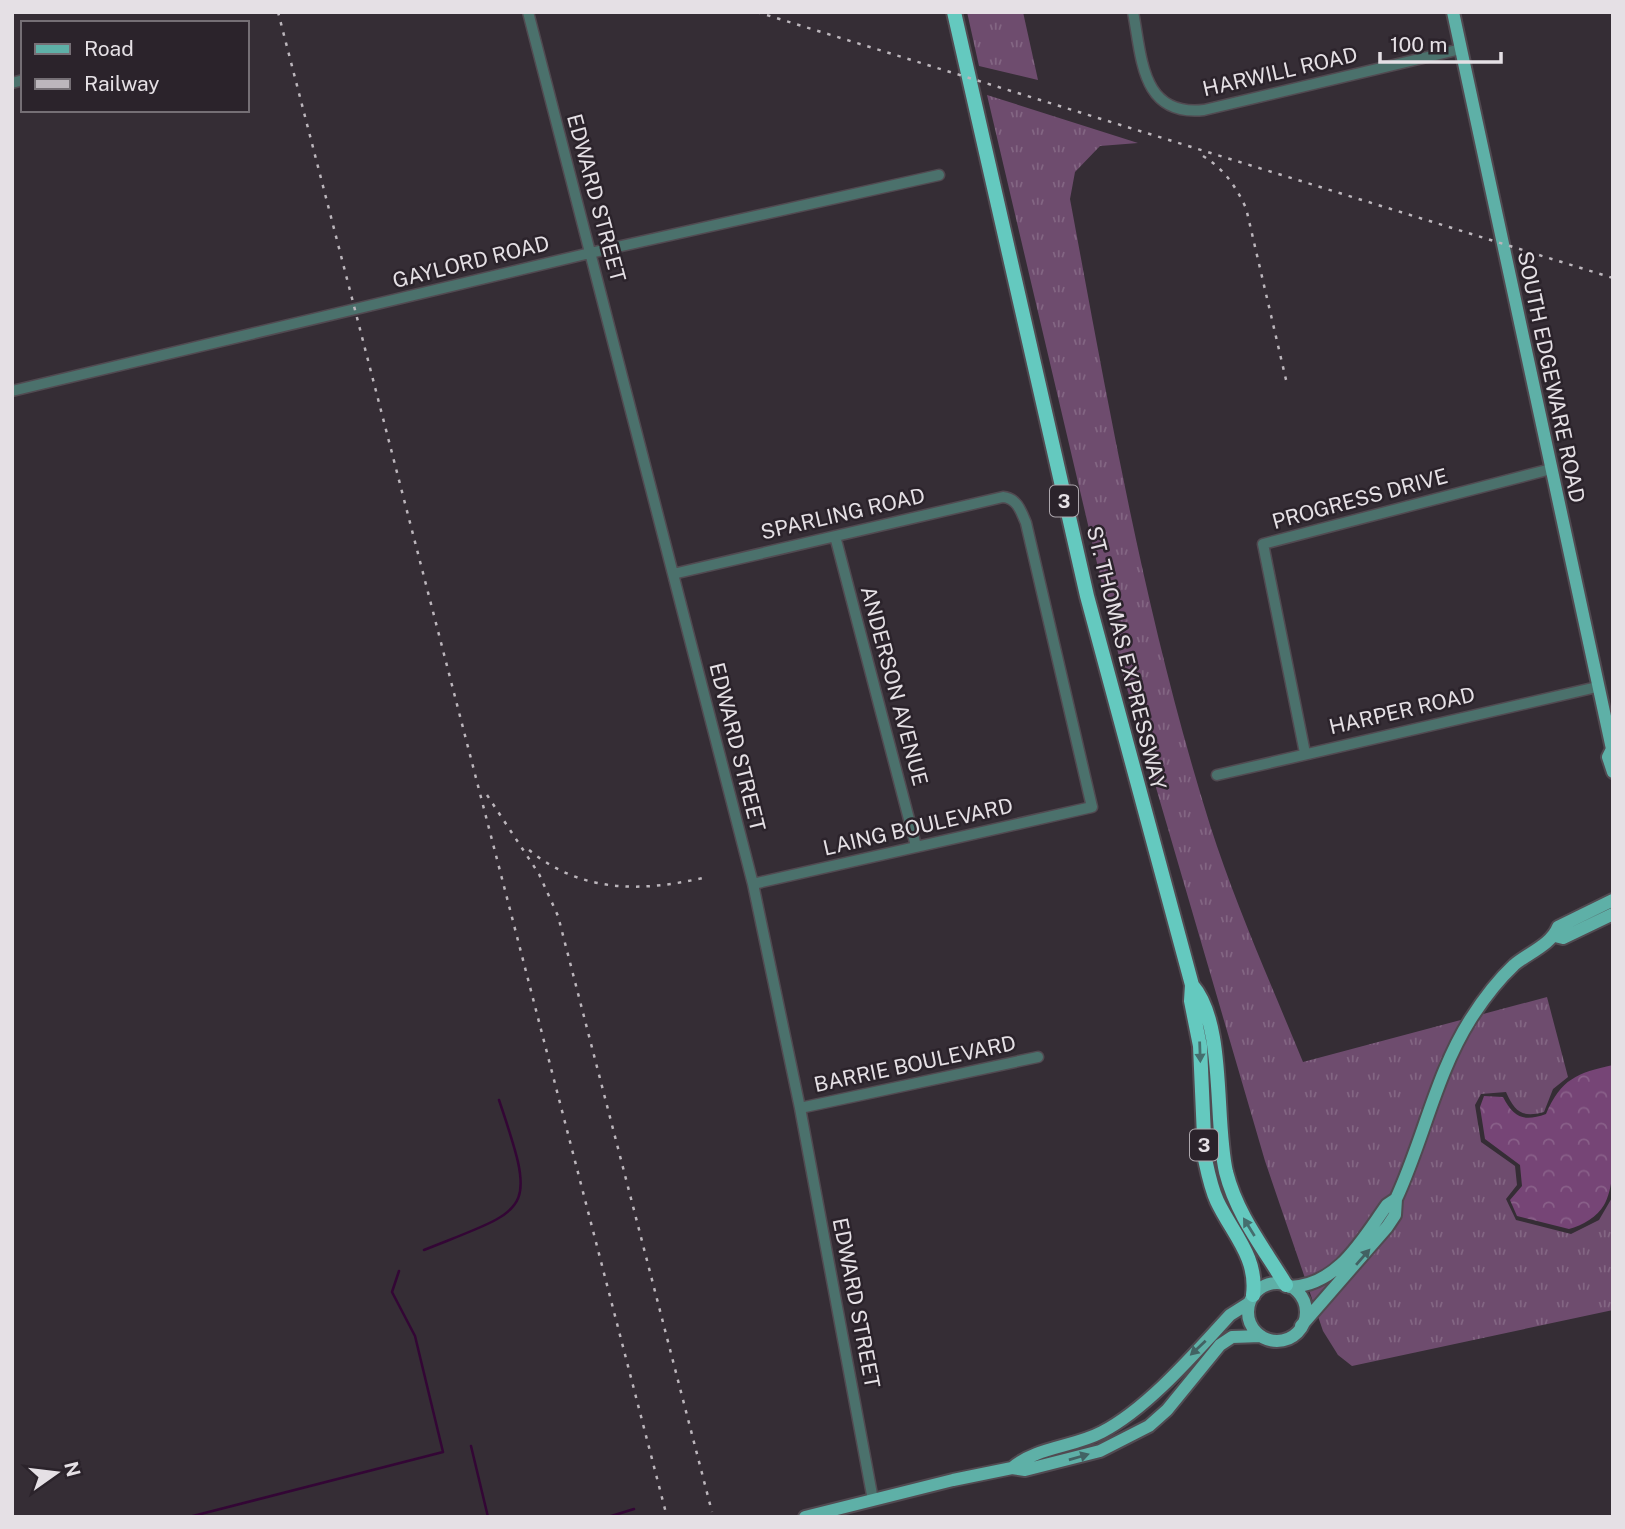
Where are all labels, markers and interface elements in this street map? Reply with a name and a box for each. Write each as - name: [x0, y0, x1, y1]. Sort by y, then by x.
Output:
- legend: [21, 21, 248, 112]
- scale bar: [1380, 21, 1501, 65]
- text: 100 m: [1390, 32, 1447, 57]
- text: Road: [84, 36, 134, 61]
- street label: HARWILL ROAD: [1200, 42, 1360, 101]
- text: Railway: [84, 71, 160, 96]
- street label: EDWARD STREET: [562, 111, 631, 285]
- street label: GAYLORD ROAD: [390, 230, 552, 293]
- street label: SOUTH EDGEWARE ROAD: [1513, 249, 1590, 505]
- street label: PROGRESS DRIVE: [1269, 463, 1450, 534]
- street label: SPARLING ROAD: [758, 482, 927, 545]
- road number: 3: [1050, 486, 1078, 516]
- street label: ST. THOMAS EXPRESSWAY: [1082, 523, 1171, 793]
- street label: ANDERSON AVENUE: [856, 583, 933, 788]
- street label: EDWARD STREET: [704, 660, 771, 834]
- street label: HARPER ROAD: [1326, 682, 1477, 739]
- street label: LAING BOULEVARD: [821, 793, 1015, 861]
- street label: BARRIE BOULEVARD: [812, 1030, 1018, 1097]
- one-way arrow: [1194, 1041, 1205, 1063]
- road number: 3: [1190, 1130, 1218, 1161]
- street label: EDWARD STREET: [828, 1216, 885, 1390]
- one-way arrow: [1242, 1218, 1255, 1237]
- one-way arrow: [1355, 1248, 1371, 1266]
- one-way arrow: [1190, 1339, 1207, 1355]
- north arrow: [21, 1438, 91, 1508]
- one-way arrow: [1068, 1452, 1089, 1462]
- text: N: [60, 1459, 85, 1479]

